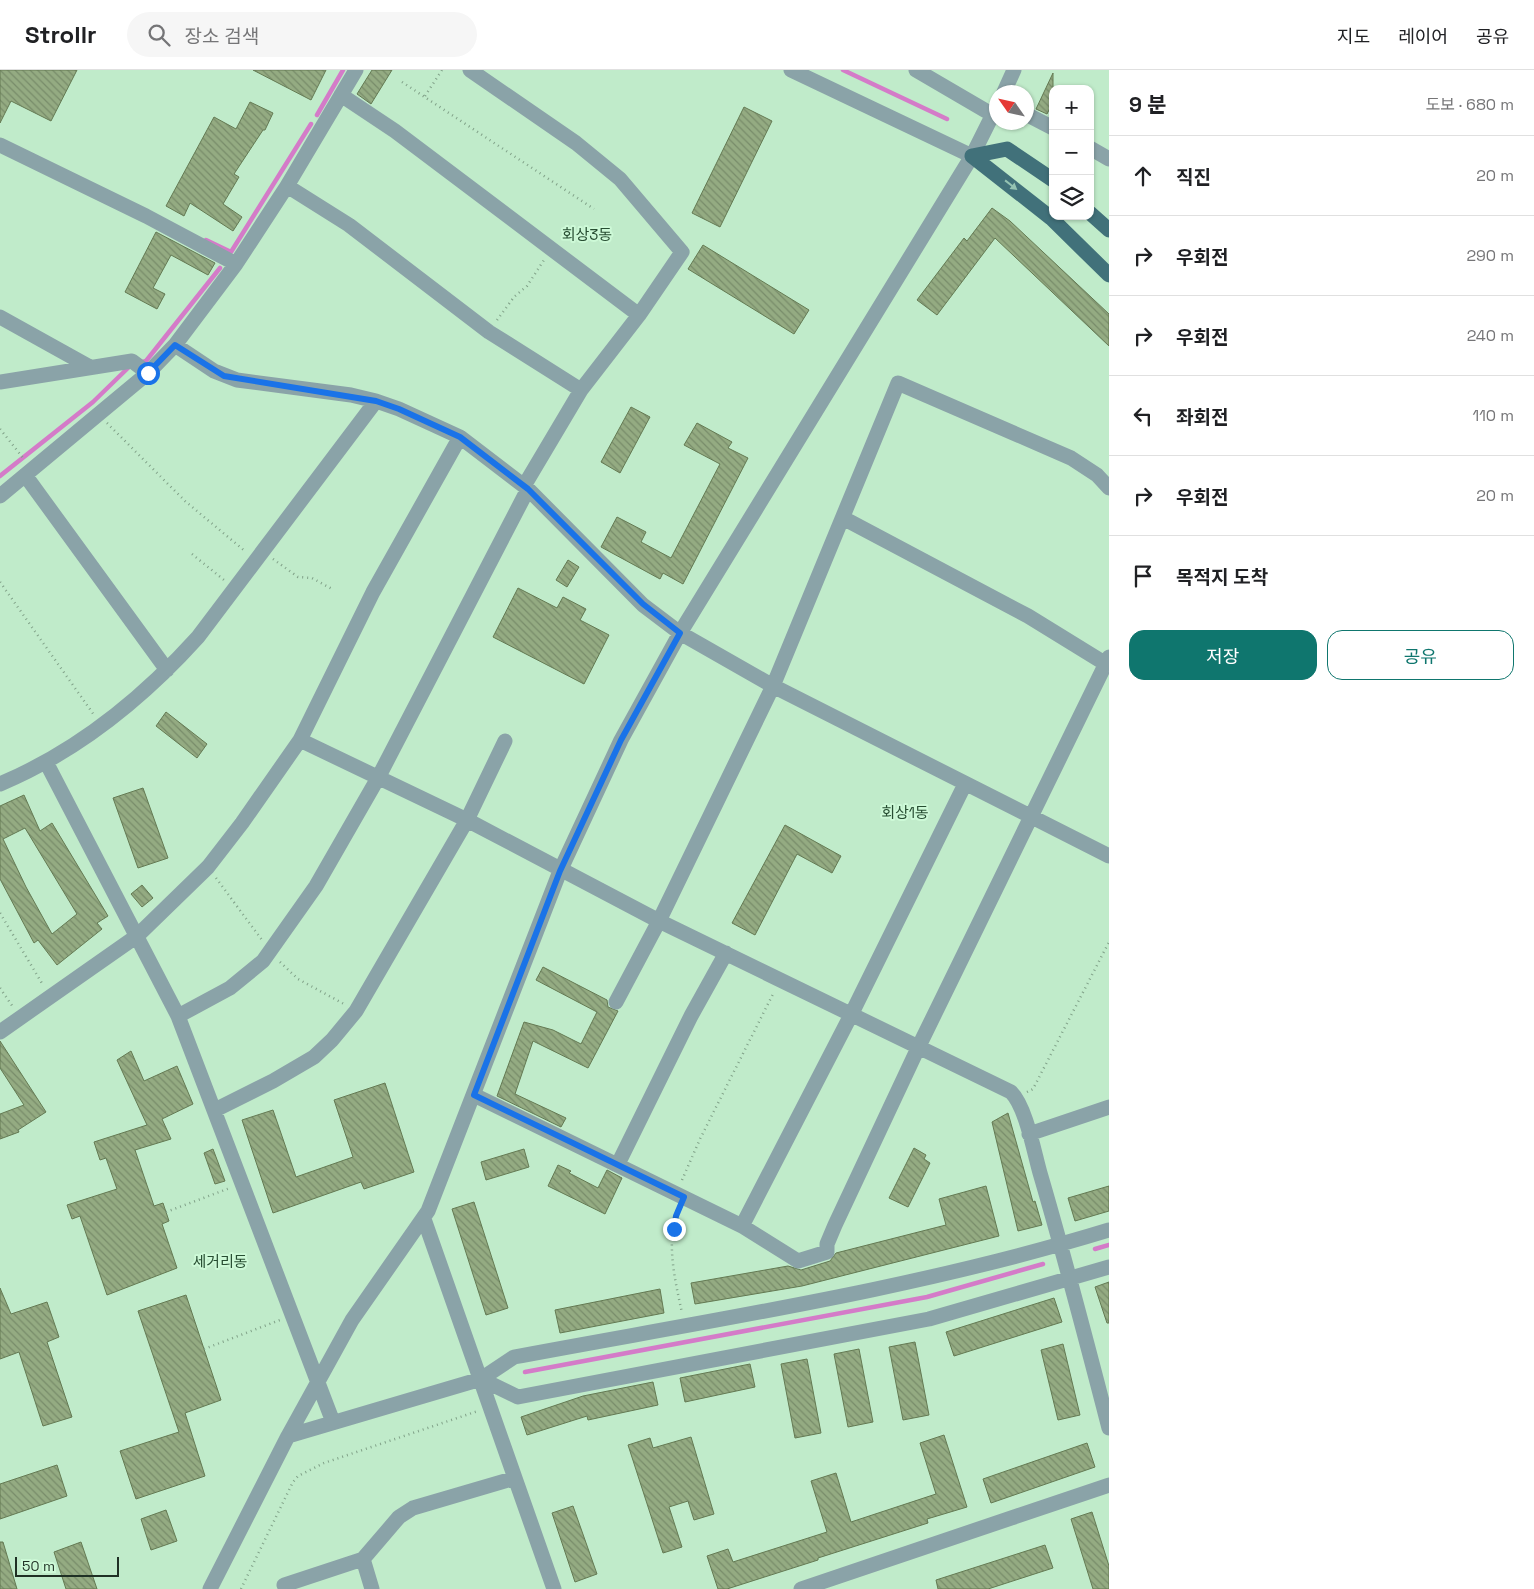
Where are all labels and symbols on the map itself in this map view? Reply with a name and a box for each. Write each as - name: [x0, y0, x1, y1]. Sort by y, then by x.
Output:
- north arrow: [989, 85, 1034, 130]
- one-way arrow: [1004, 180, 1017, 191]
- district label: 회상3동: [562, 225, 612, 244]
- route start: [137, 362, 160, 385]
- district label: 회상1동: [881, 803, 929, 822]
- route end: [663, 1218, 686, 1241]
- district label: 세거리동: [192, 1252, 248, 1271]
- scale bar: [15, 1554, 119, 1577]

